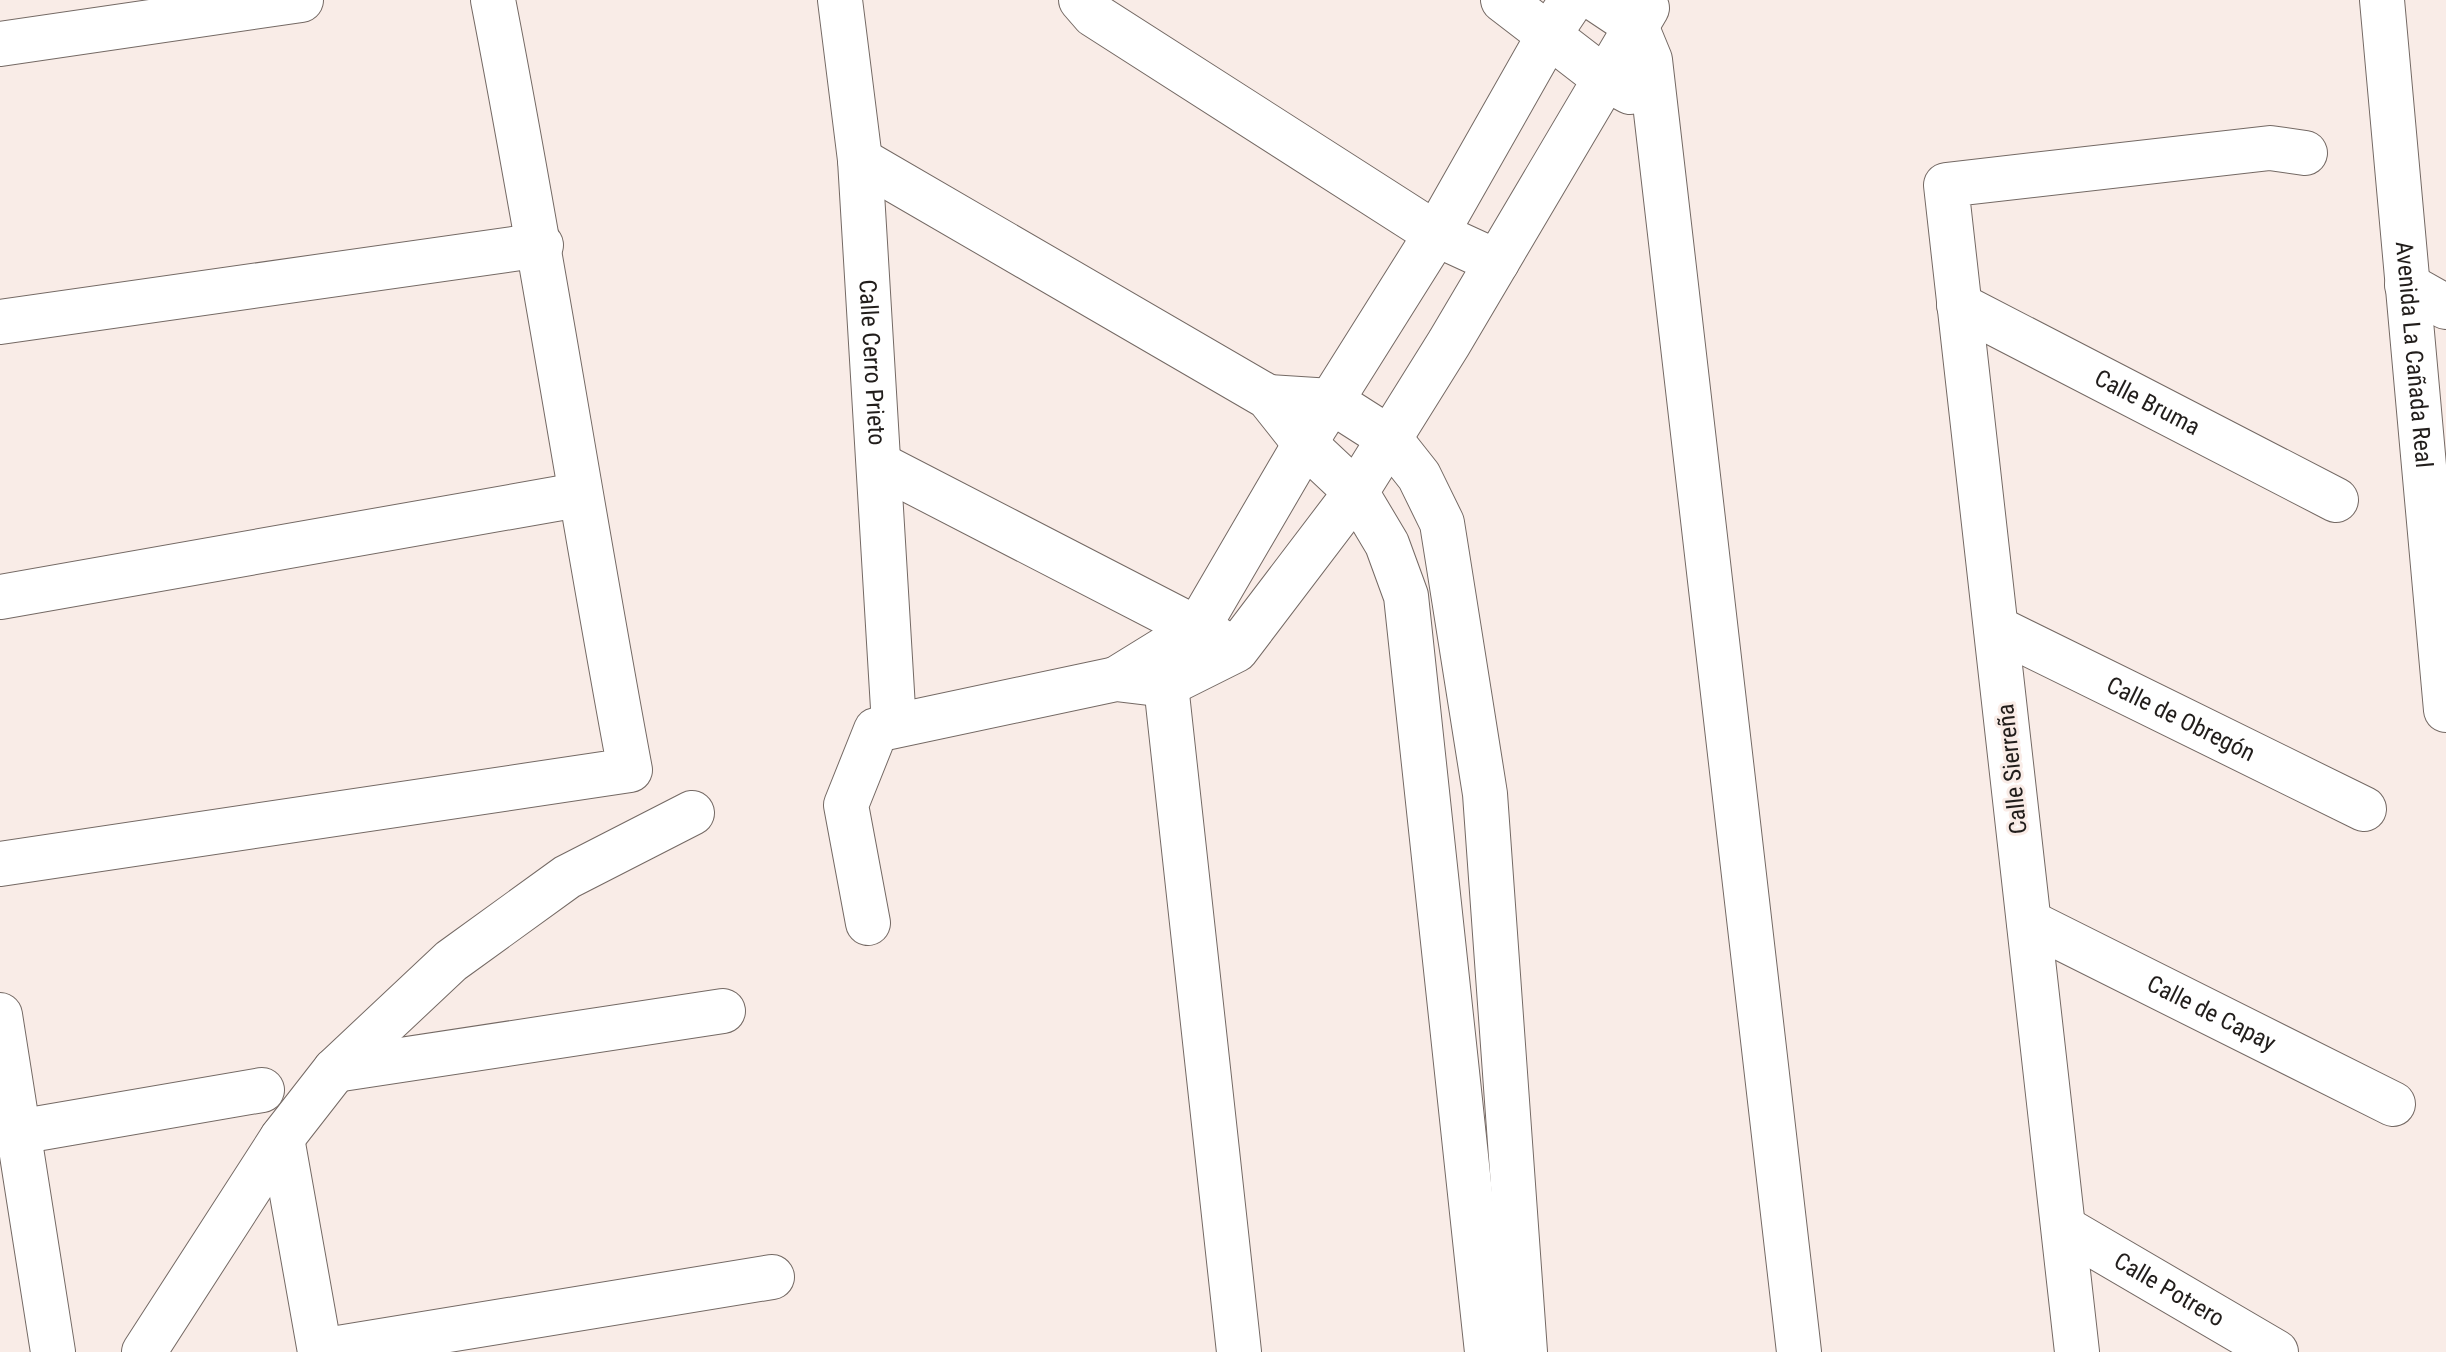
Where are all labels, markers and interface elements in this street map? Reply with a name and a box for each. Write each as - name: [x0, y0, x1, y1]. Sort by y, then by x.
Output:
- street label: Avenida La Cañada Real: [2390, 240, 2438, 469]
- street label: Calle Cerro Prieto: [853, 279, 891, 446]
- street label: Calle Bruma: [2090, 364, 2205, 441]
- street label: Calle de Obregón: [2102, 671, 2260, 767]
- street label: Calle Sierreña: [1991, 702, 2033, 836]
- street label: Calle de Capay: [2143, 969, 2280, 1057]
- street label: Calle Potrero: [2109, 1247, 2229, 1333]

